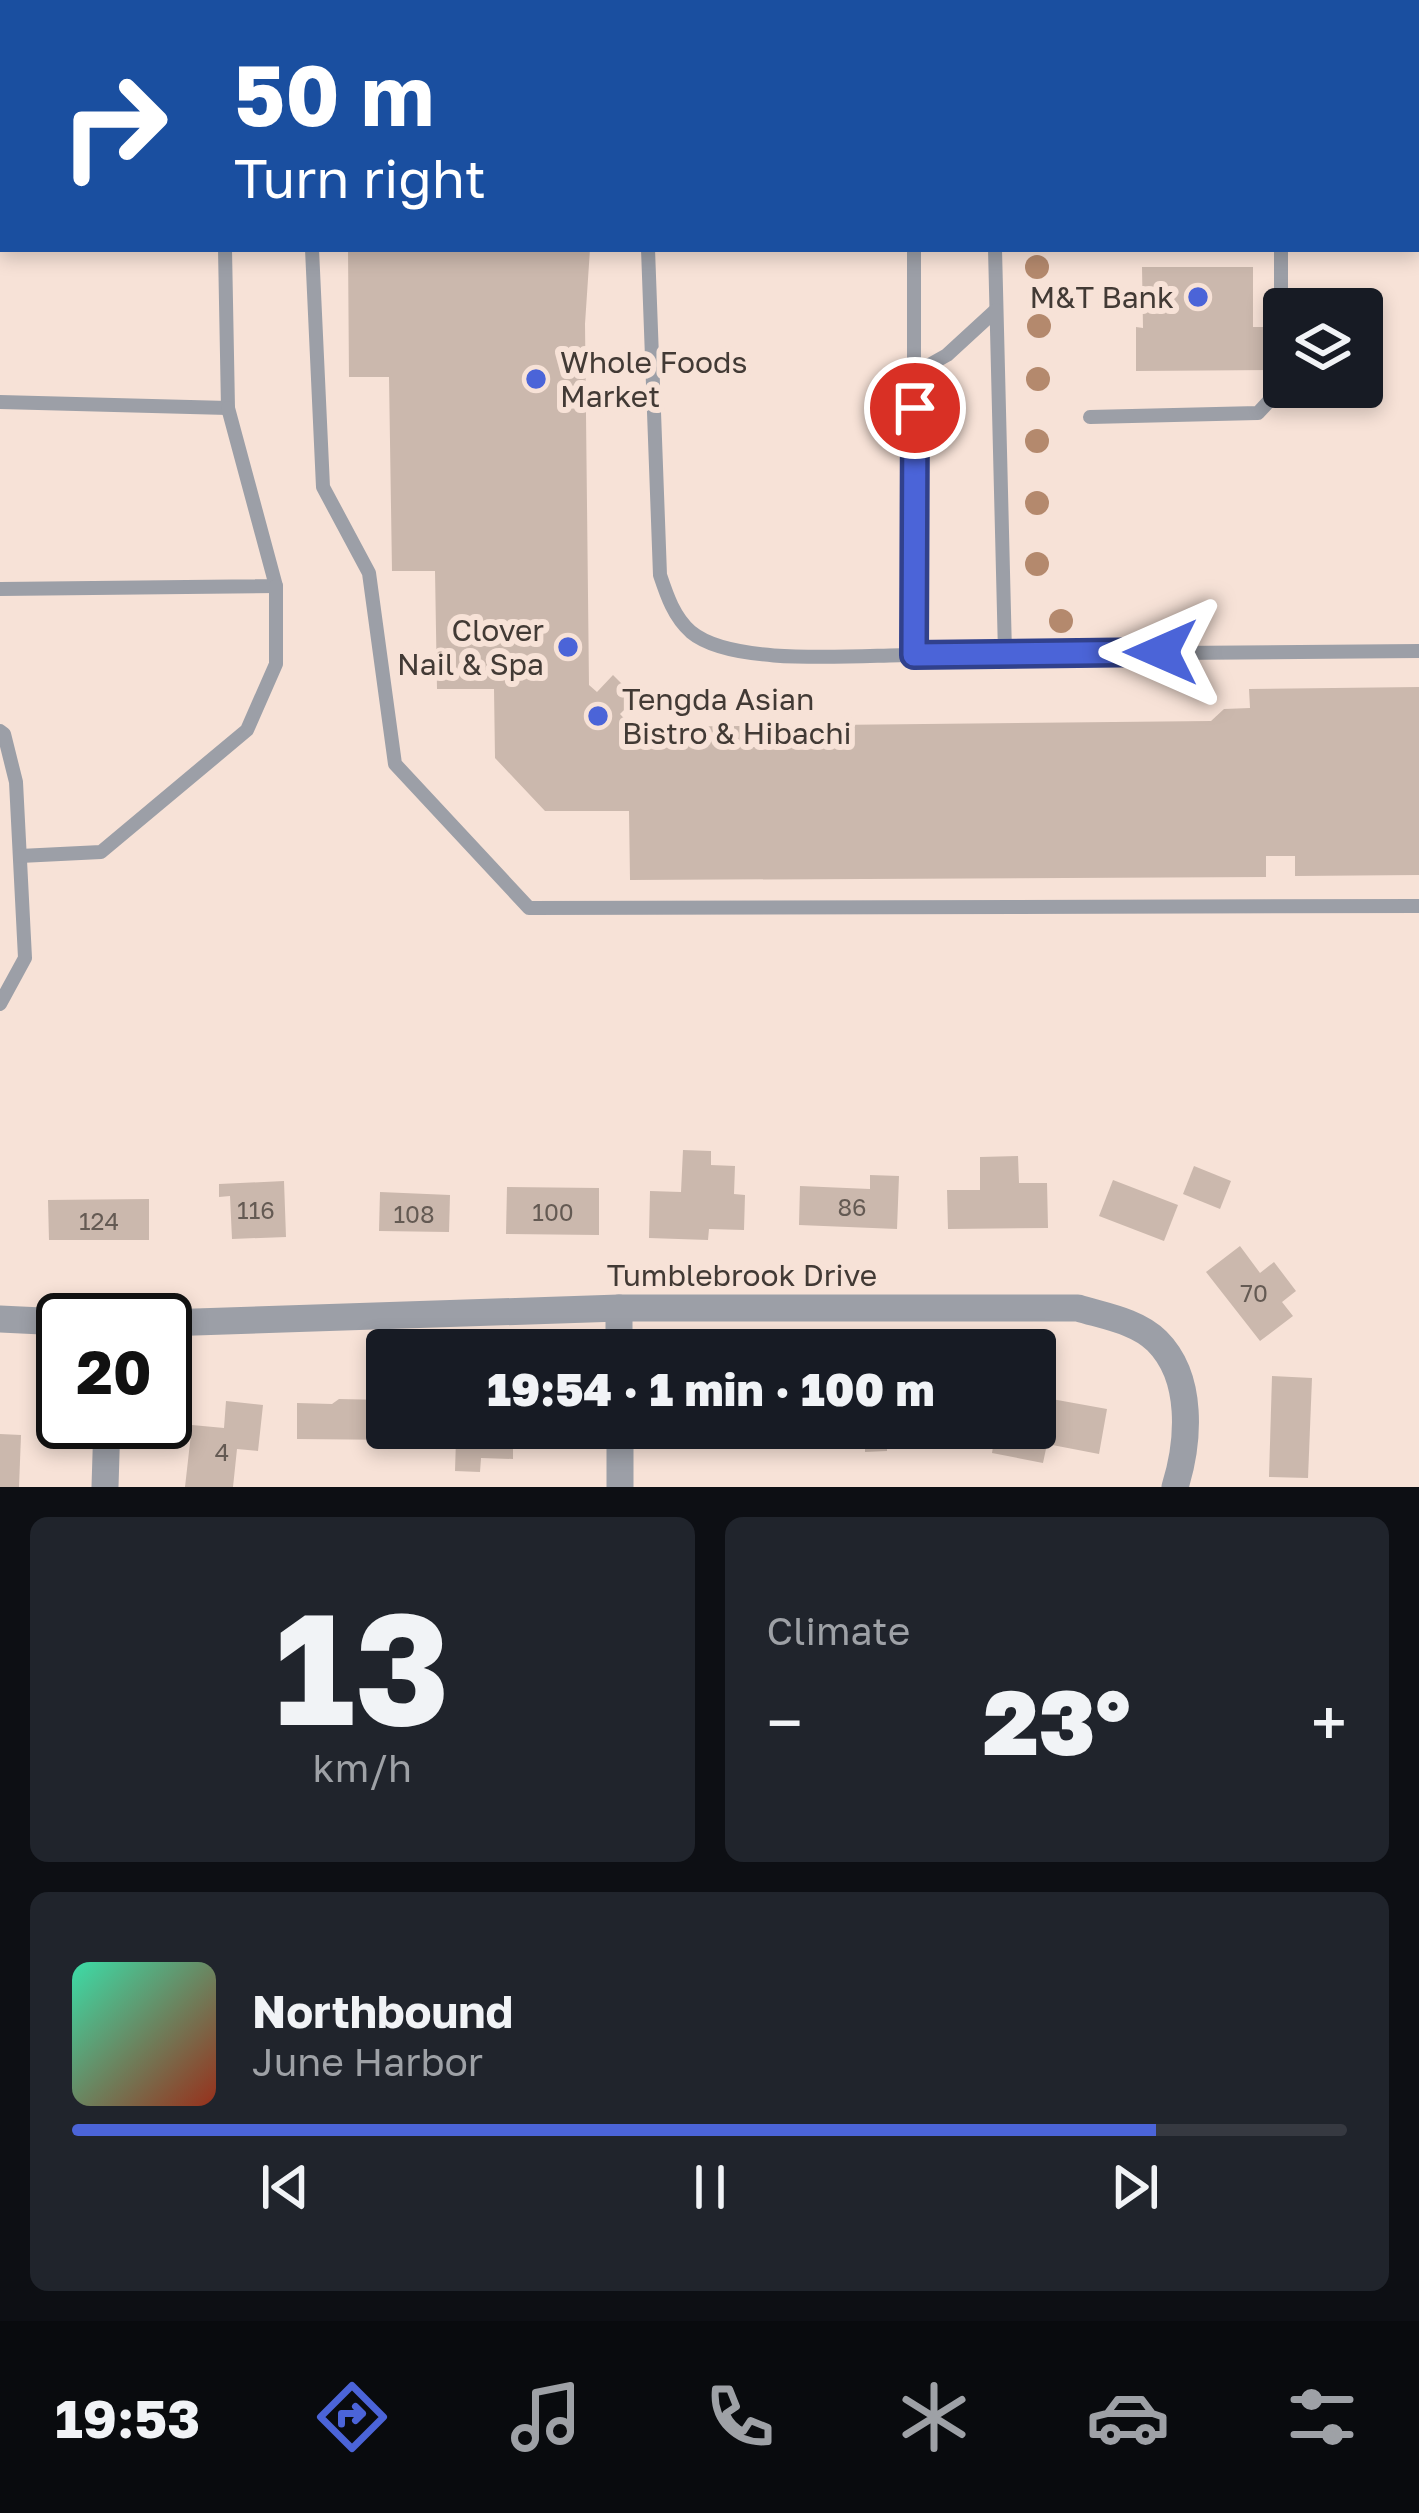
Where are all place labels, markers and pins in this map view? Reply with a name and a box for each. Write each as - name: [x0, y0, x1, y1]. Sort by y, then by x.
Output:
- place label: M&T Bank: [1030, 279, 1174, 315]
- marker: M&T Bank: [1185, 284, 1211, 310]
- place label: Whole Foods Market: [560, 344, 747, 414]
- pin: [864, 357, 966, 459]
- marker: Whole Foods Market: [523, 366, 549, 392]
- place label: Clover Nail & Spa: [397, 612, 544, 682]
- marker: Clover Nail & Spa: [555, 634, 581, 660]
- place label: Tengda Asian Bistro & Hibachi: [622, 681, 852, 751]
- marker: Tengda Asian Bistro & Hibachi: [585, 703, 611, 729]

